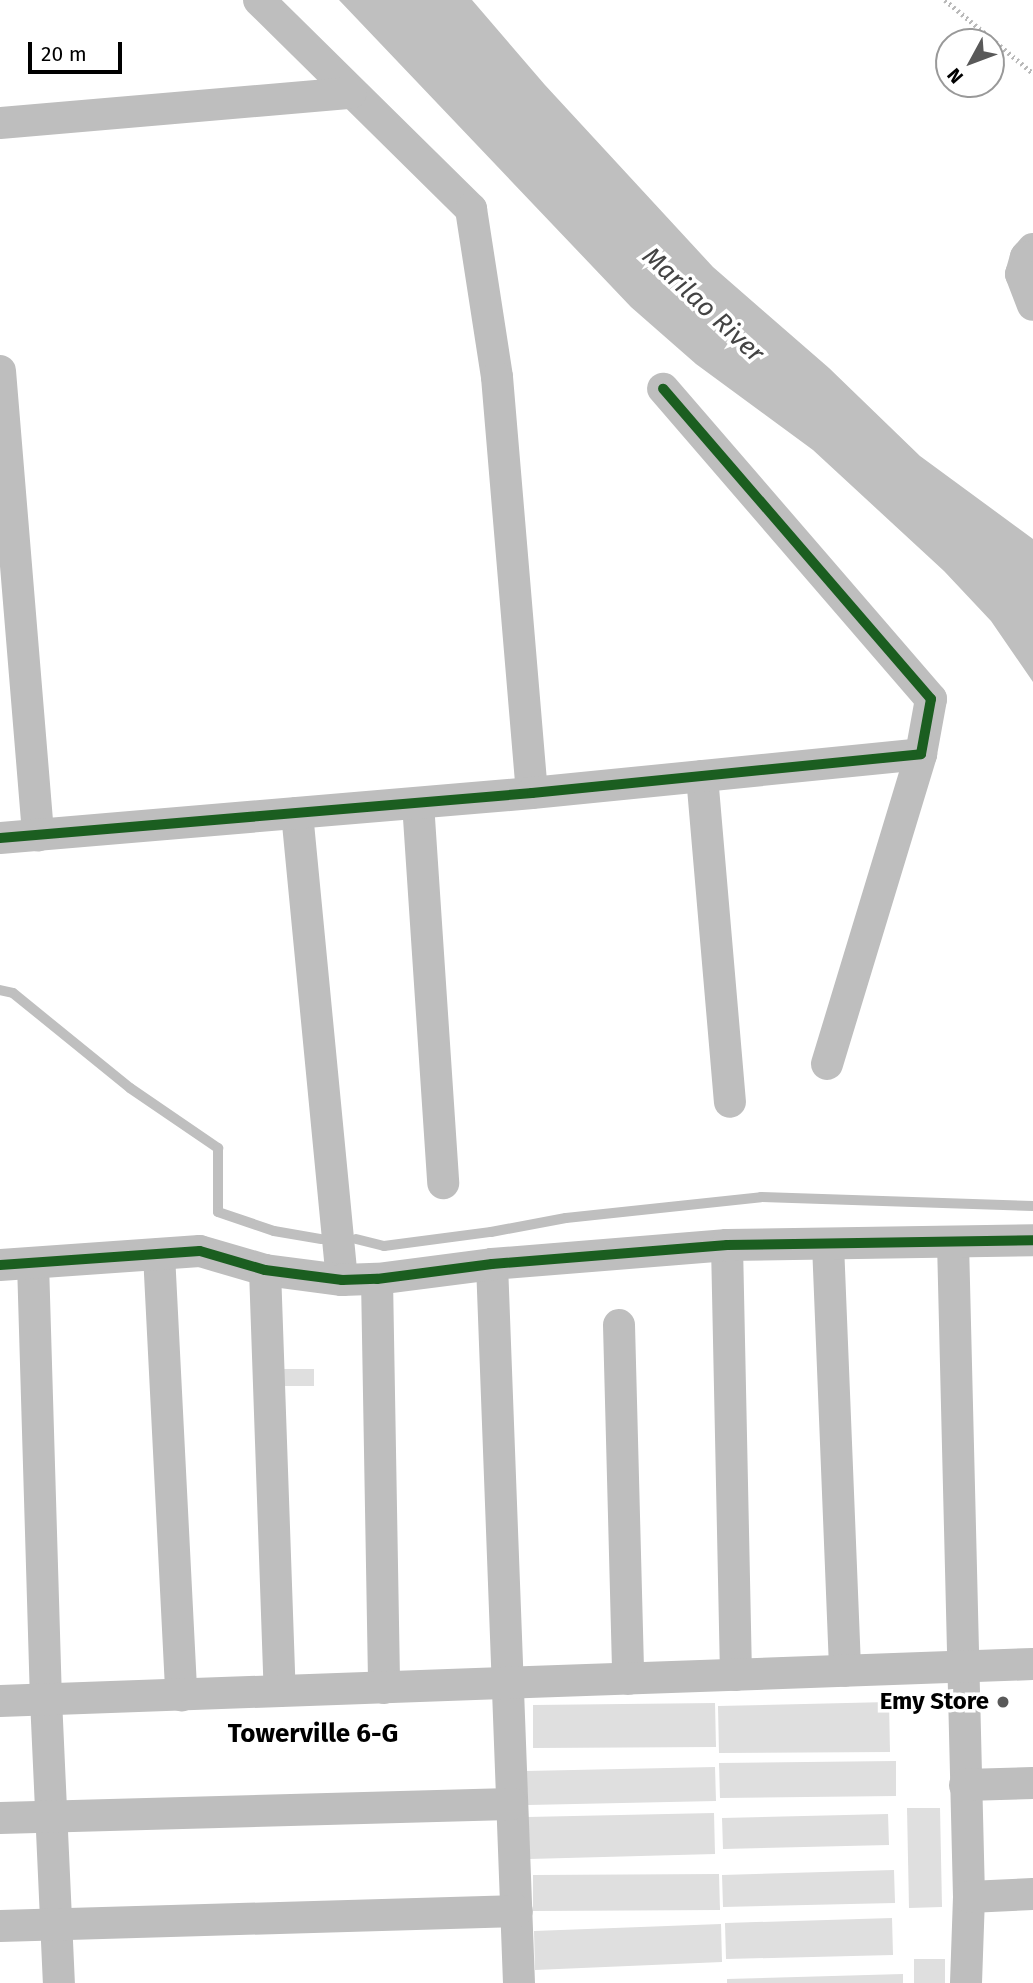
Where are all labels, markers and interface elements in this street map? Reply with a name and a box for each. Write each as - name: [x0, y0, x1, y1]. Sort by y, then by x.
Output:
- scale bar: [32, 28, 126, 72]
- north arrow: [935, 28, 1005, 98]
- text: 20 m: [41, 41, 87, 67]
- text: N: [942, 63, 968, 88]
- water label: Marilao River: [636, 241, 770, 369]
- place label: Emy Store: [880, 1688, 989, 1716]
- marker: Emy Store: [995, 1694, 1011, 1710]
- district label: Towerville 6-G: [228, 1718, 398, 1750]

